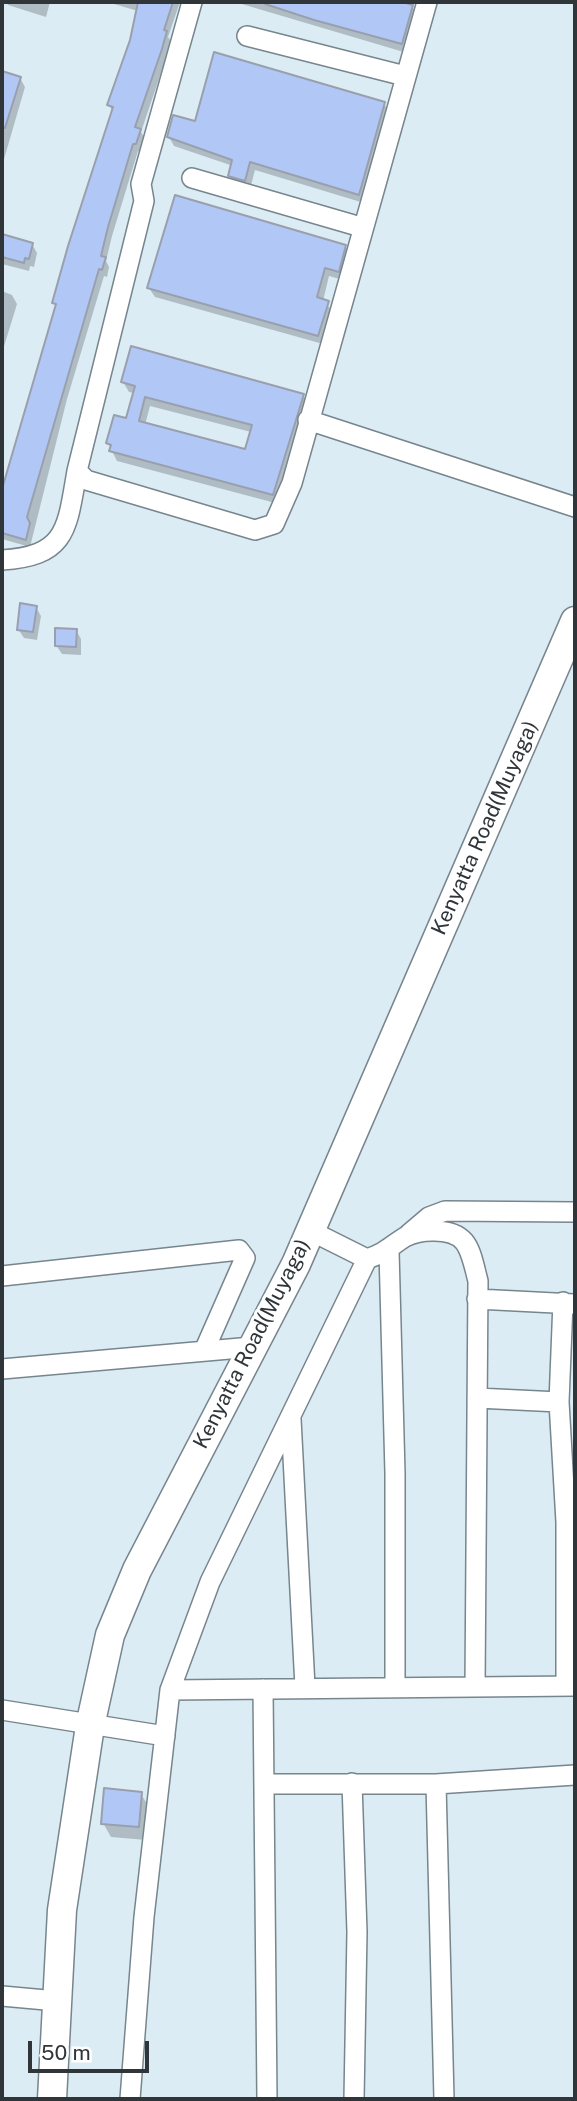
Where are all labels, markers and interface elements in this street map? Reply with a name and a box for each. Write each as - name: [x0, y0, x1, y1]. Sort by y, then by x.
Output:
- street label: Kenyatta Road(Muyaga): [426, 717, 544, 939]
- street label: Kenyatta Road(Muyaga): [188, 1235, 316, 1453]
- scale bar: [32, 2028, 152, 2072]
- text: 50 m: [41, 2040, 91, 2065]

